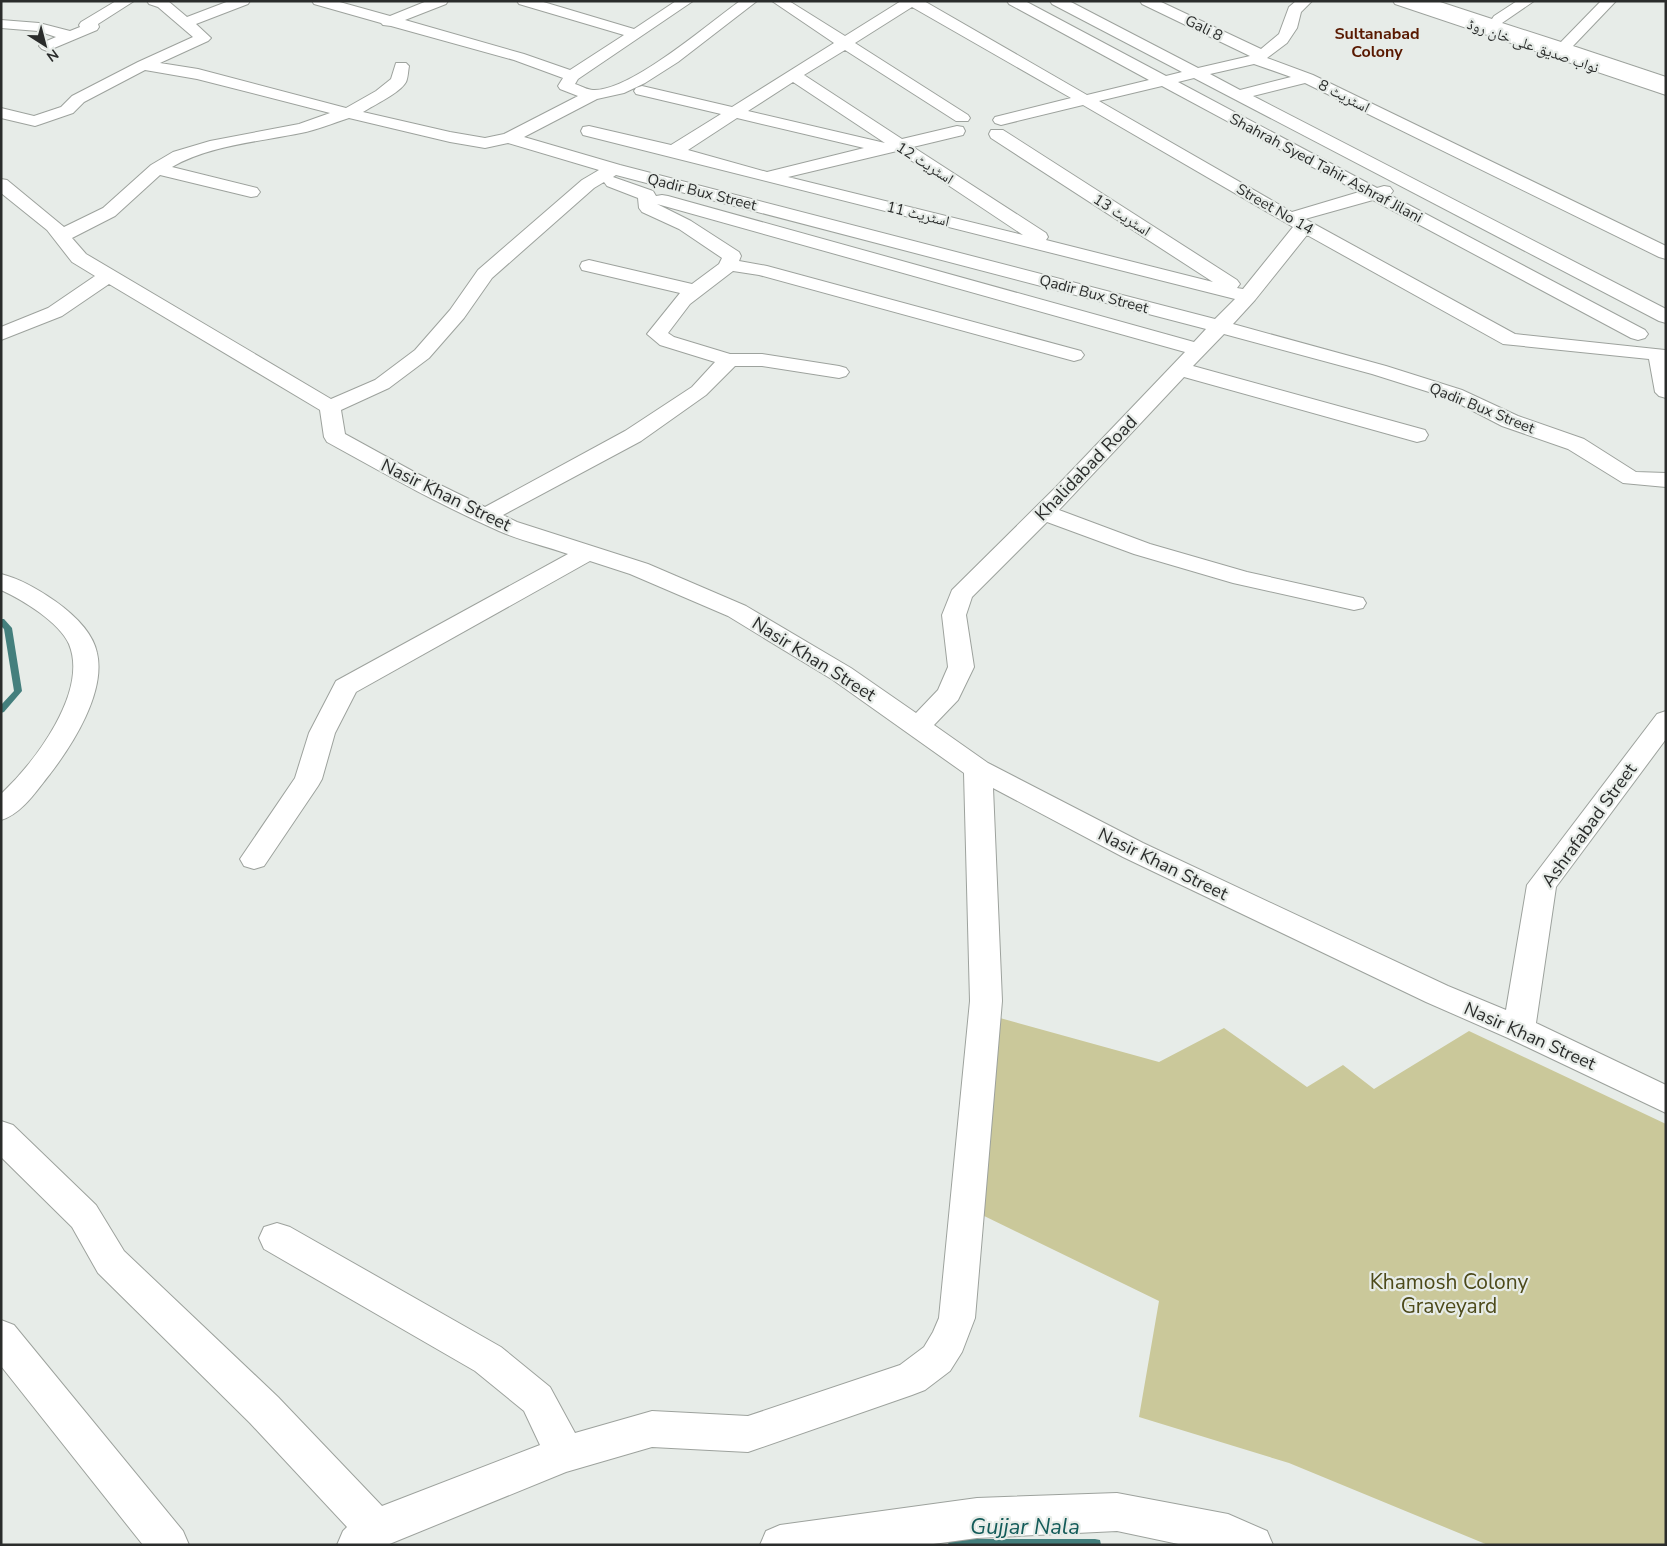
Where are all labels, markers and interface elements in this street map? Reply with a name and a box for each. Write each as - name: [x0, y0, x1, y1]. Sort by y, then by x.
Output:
- street label: Gali 8: [1182, 10, 1226, 46]
- street label: نواب صدیق علی خان روڈ: [1464, 14, 1602, 78]
- north arrow: [20, 20, 70, 70]
- district label: Sultanabad Colony: [1334, 23, 1420, 63]
- text: N: [43, 44, 62, 66]
- street label: اسٹریٹ 8: [1315, 75, 1373, 117]
- street label: Shahrah Syed Tahir Ashraf Jilani: [1226, 109, 1426, 227]
- street label: اسٹریٹ 12: [893, 137, 957, 189]
- street label: Qadir Bux Street: [645, 169, 760, 215]
- street label: Street No 14: [1233, 179, 1317, 239]
- street label: اسٹریٹ 13: [1090, 189, 1154, 241]
- street label: اسٹریٹ 11: [884, 197, 952, 231]
- street label: Qadir Bux Street: [1037, 270, 1151, 318]
- street label: Qadir Bux Street: [1426, 378, 1538, 439]
- street label: Khalidabad Road: [1030, 410, 1142, 526]
- street label: Nasir Khan Street: [377, 453, 516, 537]
- street label: Nasir Khan Street: [748, 611, 881, 707]
- street label: Ashrafabad Street: [1536, 758, 1642, 892]
- street label: Nasir Khan Street: [1094, 822, 1233, 906]
- street label: Nasir Khan Street: [1460, 996, 1600, 1076]
- park label: Khamosh Colony Graveyard: [1370, 1268, 1529, 1320]
- water label: Gujjar Nala: [970, 1512, 1080, 1542]

